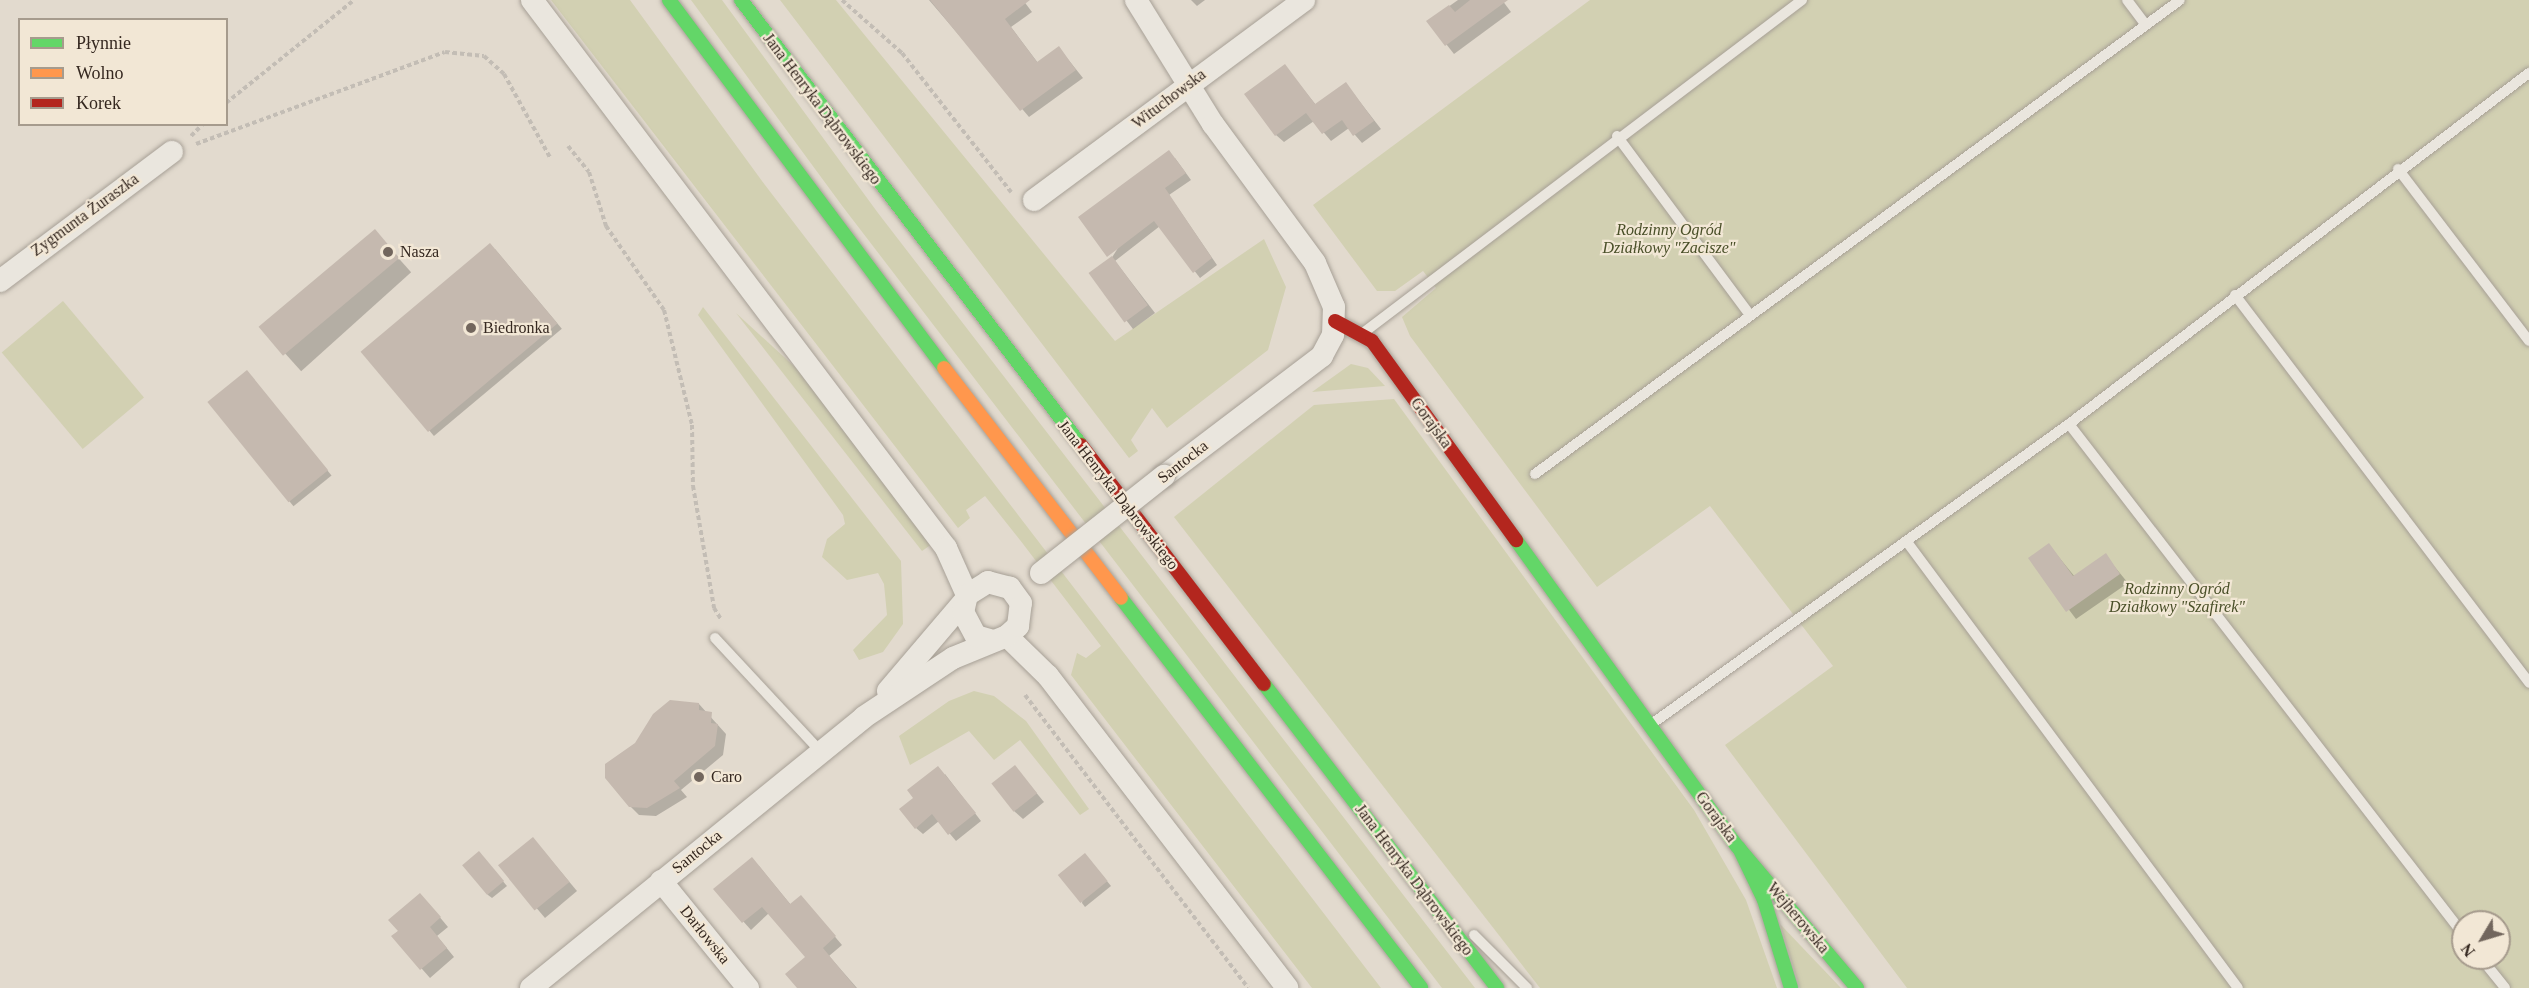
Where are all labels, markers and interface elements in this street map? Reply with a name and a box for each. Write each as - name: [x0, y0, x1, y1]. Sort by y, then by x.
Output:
- legend: [18, 18, 228, 126]
- street label: Jana Henryka Dąbrowskiego: [759, 29, 885, 189]
- text: Płynnie: [76, 33, 131, 53]
- text: Wolno: [76, 63, 124, 83]
- street label: Wituchowska: [1128, 65, 1210, 133]
- text: Korek: [76, 93, 121, 113]
- street label: Zygmunta Żuraszka: [27, 169, 143, 261]
- park label: Rodzinny Ogród Działkowy "Zacisze": [1603, 220, 1735, 258]
- place label: Nasza: [400, 242, 439, 262]
- marker: Nasza: [381, 245, 395, 259]
- place label: Biedronka: [483, 318, 550, 338]
- marker: Biedronka: [464, 321, 478, 335]
- street label: Gorajska: [1406, 394, 1456, 452]
- street label: Jana Henryka Dąbrowskiego: [1054, 416, 1182, 574]
- street label: Santocka: [1154, 436, 1212, 488]
- park label: Rodzinny Ogród Działkowy "Szafirek": [2109, 579, 2245, 617]
- place label: Caro: [711, 767, 742, 787]
- marker: Caro: [692, 770, 706, 784]
- street label: Gorajska: [1691, 788, 1741, 846]
- street label: Jana Henryka Dąbrowskiego: [1351, 800, 1477, 960]
- street label: Santocka: [668, 826, 726, 878]
- street label: Wejherowska: [1763, 879, 1833, 957]
- street label: Darłowska: [676, 902, 734, 968]
- north arrow: [2451, 910, 2511, 970]
- text: N: [2458, 940, 2478, 960]

